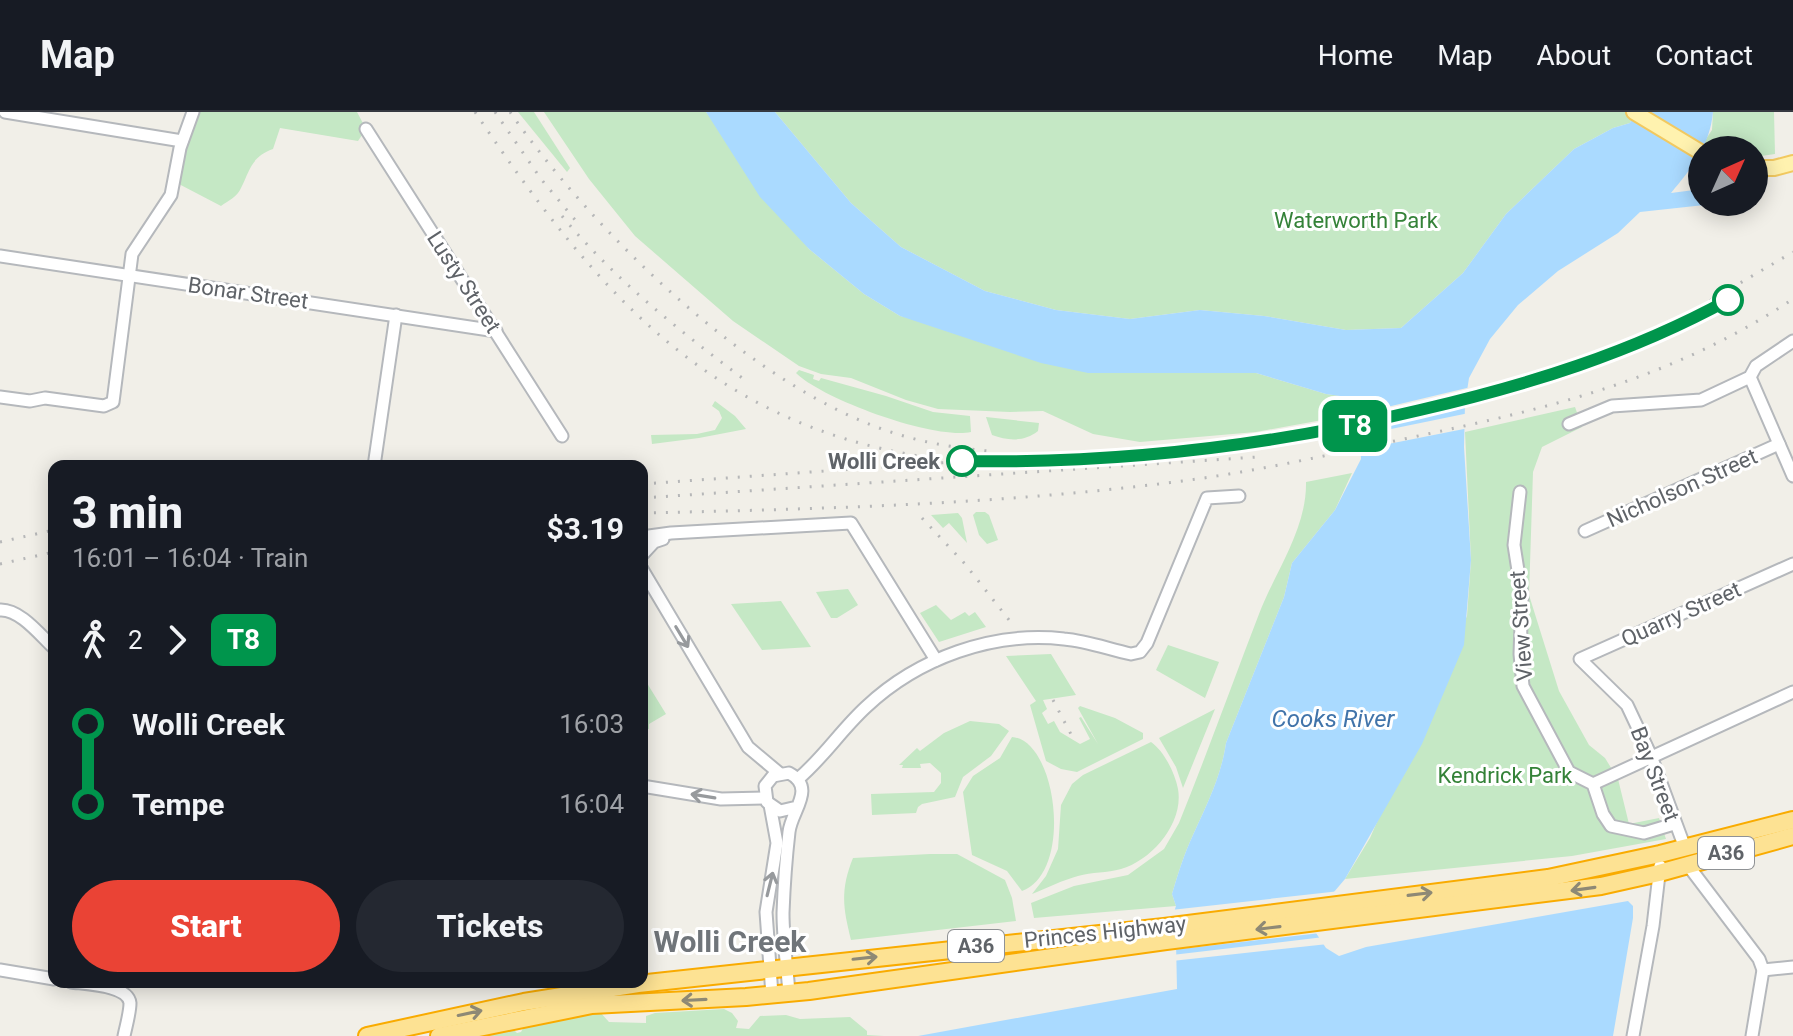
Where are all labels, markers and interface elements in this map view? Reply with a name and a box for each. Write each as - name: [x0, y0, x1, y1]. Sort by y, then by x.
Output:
- text: Map: [40, 33, 115, 77]
- text: Home: [1318, 39, 1393, 72]
- text: Map: [1437, 39, 1493, 72]
- text: About: [1537, 39, 1611, 72]
- text: Contact: [1655, 39, 1753, 72]
- north arrow: [1688, 136, 1768, 216]
- map controls: [1688, 136, 1768, 216]
- park label: Waterworth Park: [1274, 208, 1439, 233]
- street label: Lusty Street: [422, 227, 506, 337]
- street label: Bonar Street: [186, 272, 310, 314]
- unlabelled marker: [1713, 285, 1743, 315]
- line badge: T8: [1319, 400, 1391, 452]
- text: T8: [1338, 409, 1372, 442]
- street label: Nicholson Street: [1603, 444, 1761, 532]
- marker: Wolli Creek: [947, 446, 977, 476]
- place label: Wolli Creek: [828, 449, 940, 474]
- text: 3 min: [72, 487, 183, 539]
- text: $3.19: [546, 511, 624, 546]
- text: 16:01 – 16:04 · Train: [72, 543, 308, 573]
- street label: View Street: [1505, 570, 1537, 682]
- street label: Quarry Street: [1617, 576, 1745, 652]
- icon: walk: [72, 618, 116, 662]
- icon: forward: [155, 618, 199, 662]
- text: T8: [227, 623, 260, 656]
- text: 2: [128, 625, 143, 655]
- one-way arrow: [674, 625, 690, 648]
- water label: Cooks River: [1272, 705, 1395, 733]
- text: Wolli Creek: [132, 707, 285, 742]
- text: 16:03: [559, 709, 624, 739]
- street label: Bay Street: [1626, 723, 1684, 825]
- park label: Kendrick Park: [1437, 763, 1573, 788]
- text: Tempe: [132, 787, 225, 822]
- one-way arrow: [691, 787, 717, 802]
- text: 16:04: [559, 789, 624, 819]
- road number: A36: [1698, 837, 1754, 869]
- one-way arrow: [764, 871, 779, 897]
- button: Start: [72, 880, 340, 972]
- button: Tickets: [356, 880, 624, 972]
- one-way arrow: [1571, 882, 1596, 897]
- one-way arrow: [1406, 886, 1432, 901]
- street label: Princes Highway: [1023, 911, 1188, 953]
- one-way arrow: [1256, 921, 1281, 936]
- district label: Wolli Creek: [654, 924, 807, 959]
- road number: A36: [948, 930, 1004, 962]
- one-way arrow: [851, 951, 878, 966]
- one-way arrow: [681, 992, 708, 1007]
- one-way arrow: [457, 1005, 482, 1020]

